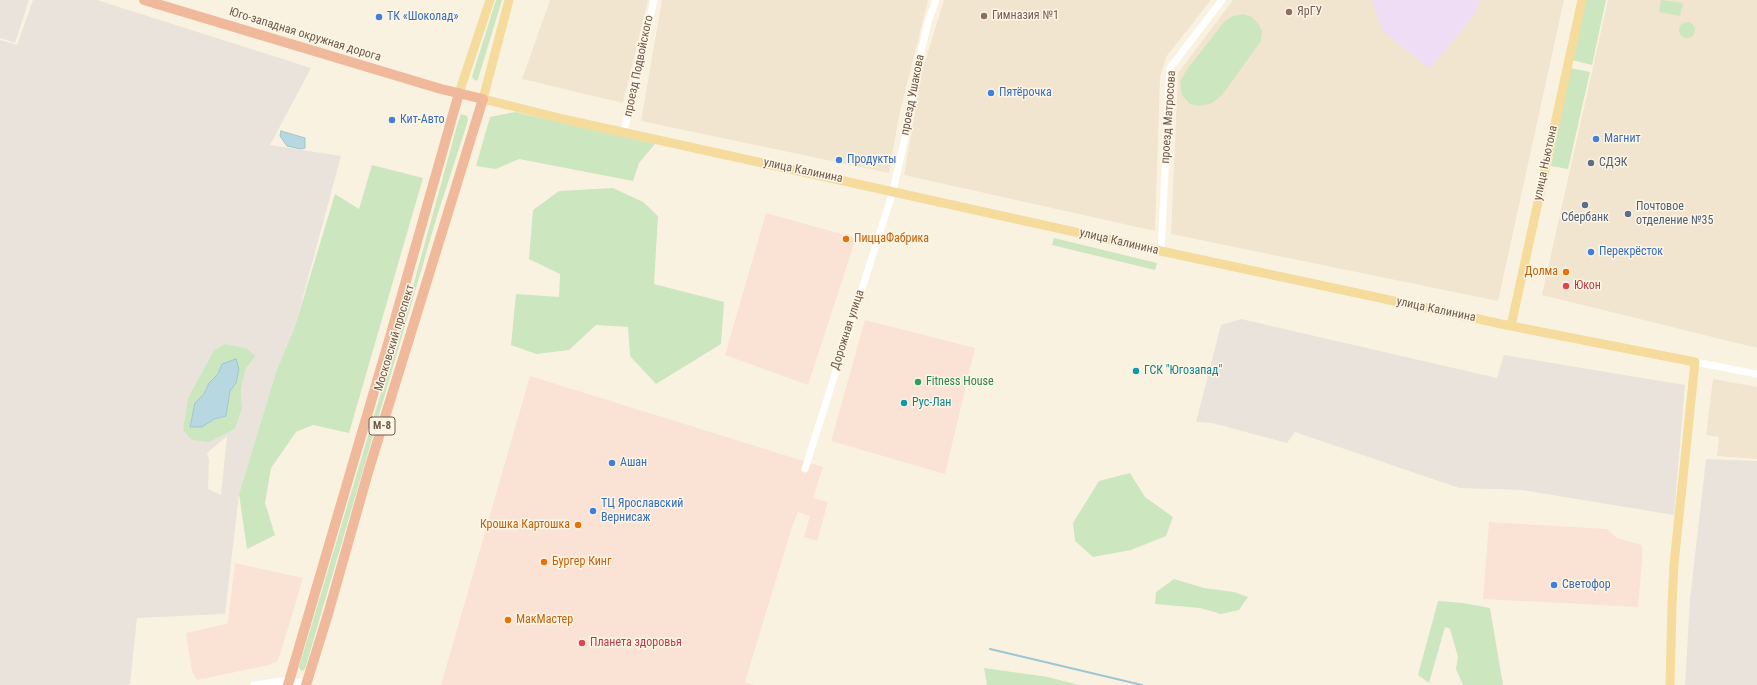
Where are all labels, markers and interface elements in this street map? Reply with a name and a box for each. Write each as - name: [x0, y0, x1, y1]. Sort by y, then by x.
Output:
- street label: Юго-западная окружная дорога: [227, 5, 383, 65]
- place label: ЯрГУ: [1297, 5, 1322, 19]
- marker: ЯрГУ: [1284, 7, 1294, 17]
- place label: Гимназия №1: [992, 9, 1059, 23]
- place label: ТК «Шоколад»: [387, 10, 458, 24]
- marker: Гимназия №1: [979, 11, 989, 21]
- marker: ТК «Шоколад»: [374, 12, 384, 22]
- street label: проезд Подвойского: [621, 14, 657, 118]
- street label: проезд Ушакова: [898, 53, 928, 137]
- street label: проезд Матросова: [1159, 70, 1179, 164]
- place label: Пятёрочка: [999, 86, 1052, 100]
- marker: Пятёрочка: [986, 88, 996, 98]
- place label: Кит-Авто: [400, 113, 445, 127]
- marker: Кит-Авто: [387, 115, 397, 125]
- street label: улица Ньютона: [1531, 124, 1561, 202]
- place label: Магнит: [1604, 132, 1641, 146]
- marker: Магнит: [1591, 134, 1601, 144]
- place label: Продукты: [847, 153, 896, 167]
- marker: Продукты: [834, 155, 844, 165]
- street label: улица Калинина: [762, 156, 844, 186]
- place label: СДЭК: [1599, 156, 1628, 170]
- marker: СДЭК: [1586, 158, 1596, 168]
- marker: Сбербанк: [1580, 200, 1590, 210]
- place label: Почтовое отделение №35: [1636, 200, 1713, 228]
- marker: Почтовое отделение №35: [1623, 209, 1633, 219]
- place label: Сбербанк: [1561, 211, 1609, 225]
- street label: улица Калинина: [1078, 226, 1160, 258]
- place label: ПиццаФабрика: [854, 232, 929, 246]
- marker: ПиццаФабрика: [841, 234, 851, 244]
- place label: Перекрёсток: [1599, 245, 1663, 259]
- marker: Перекрёсток: [1586, 247, 1596, 257]
- place label: Долма: [1525, 265, 1558, 279]
- marker: Долма: [1561, 267, 1571, 277]
- place label: Юкон: [1574, 279, 1601, 293]
- marker: Юкон: [1561, 281, 1571, 291]
- street label: Московский проспект: [372, 283, 418, 393]
- street label: Дорожная улица: [828, 288, 868, 372]
- street label: улица Калинина: [1395, 295, 1477, 325]
- place label: ГСК "Югозапад": [1144, 364, 1222, 378]
- marker: ГСК "Югозапад": [1131, 366, 1141, 376]
- place label: Fitness House: [926, 375, 994, 389]
- marker: Fitness House: [913, 377, 923, 387]
- place label: Рус-Лан: [912, 396, 951, 410]
- marker: Рус-Лан: [899, 398, 909, 408]
- road number: М-8: [369, 417, 395, 435]
- place label: Ашан: [620, 456, 647, 470]
- marker: Ашан: [607, 458, 617, 468]
- place label: ТЦ Ярославский Вернисаж: [601, 497, 683, 525]
- marker: ТЦ Ярославский Вернисаж: [588, 506, 598, 516]
- place label: Крошка Картошка: [480, 518, 570, 532]
- marker: Крошка Картошка: [573, 520, 583, 530]
- place label: Бургер Кинг: [552, 555, 611, 569]
- marker: Бургер Кинг: [539, 557, 549, 567]
- place label: Светофор: [1562, 578, 1611, 592]
- marker: Светофор: [1549, 580, 1559, 590]
- place label: МакМастер: [516, 613, 573, 627]
- marker: МакМастер: [503, 615, 513, 625]
- place label: Планета здоровья: [590, 636, 682, 650]
- marker: Планета здоровья: [577, 638, 587, 648]

